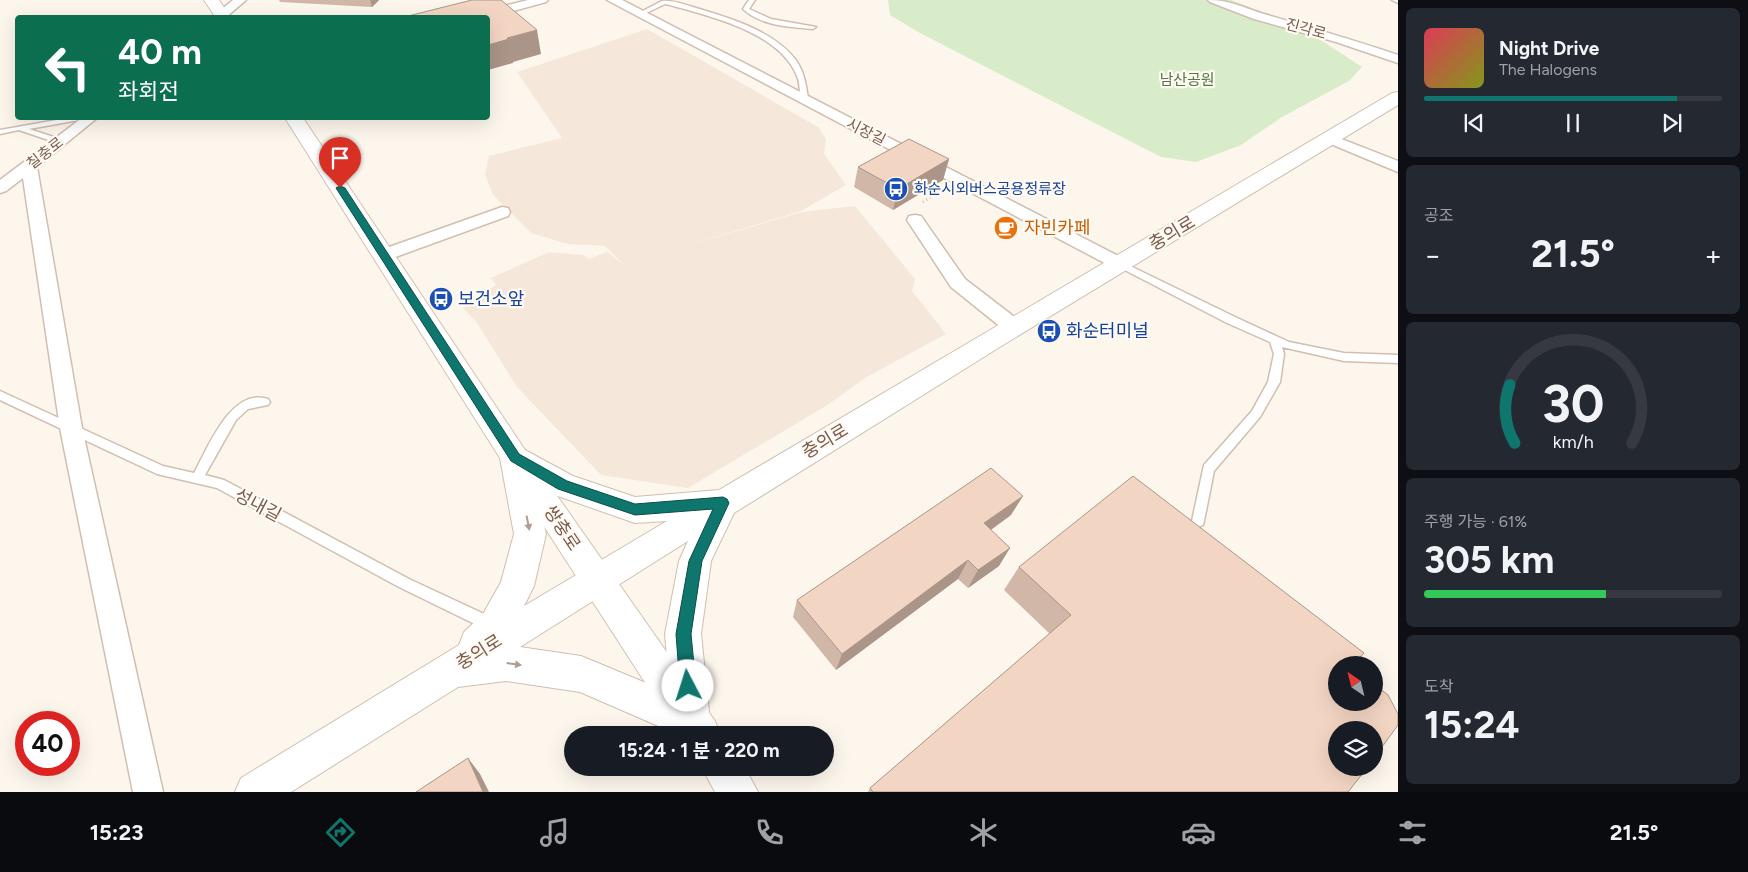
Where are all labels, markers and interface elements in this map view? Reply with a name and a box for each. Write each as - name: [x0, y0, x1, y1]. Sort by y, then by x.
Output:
- street label: 진각로: [1284, 15, 1328, 43]
- text: 40 m: [118, 31, 202, 73]
- icon: left: [35, 35, 100, 100]
- text: Night Drive: [1499, 37, 1599, 60]
- text: The Halogens: [1499, 60, 1597, 79]
- park label: 남산공원: [1159, 71, 1215, 89]
- text: 좌회전: [118, 78, 179, 105]
- icon: previous: [1460, 109, 1488, 137]
- icon: pause: [1559, 109, 1587, 137]
- icon: next: [1658, 109, 1686, 137]
- street label: 시장길: [843, 115, 889, 149]
- street label: 칠충로: [23, 133, 67, 173]
- pin: [319, 137, 361, 188]
- icon: arrive: [326, 144, 354, 172]
- bus stop icon: 화순시외버스공용정류장: [883, 176, 909, 202]
- place label: 화순시외버스공용정류장: [914, 180, 1066, 198]
- text: 공조: [1424, 206, 1453, 225]
- street label: 충의로: [1145, 211, 1199, 255]
- cafe icon: 자빈카페: [993, 215, 1019, 241]
- place label: 자빈카페: [1024, 217, 1090, 239]
- text: 21.5°: [1531, 231, 1615, 277]
- text: −: [1424, 238, 1441, 272]
- text: +: [1705, 238, 1722, 272]
- bus stop icon: 보건소앞: [428, 286, 454, 312]
- place label: 보건소앞: [458, 288, 524, 310]
- bus stop icon: 화순터미널: [1036, 318, 1062, 344]
- place label: 화순터미널: [1066, 320, 1149, 342]
- text: 30: [1542, 373, 1604, 435]
- street label: 충의로: [798, 419, 852, 463]
- text: km/h: [1553, 431, 1593, 452]
- street label: 성내길: [231, 484, 285, 526]
- street label: 쌍충로: [539, 501, 585, 555]
- text: 주행 가능 · 61%: [1424, 512, 1527, 531]
- one-way arrow: [524, 515, 532, 530]
- text: 305 km: [1424, 537, 1554, 583]
- street label: 충의로: [452, 630, 506, 674]
- north arrow: [1328, 656, 1382, 711]
- map controls: [1328, 656, 1383, 776]
- position arrow: [661, 659, 713, 711]
- one-way arrow: [506, 660, 522, 668]
- text: 도착: [1424, 677, 1453, 696]
- text: 15:24: [1424, 702, 1520, 748]
- speed limit sign: 40: [15, 711, 80, 776]
- button: layers: [1328, 721, 1383, 776]
- text: 15:24 · 1 분 · 220 m: [618, 739, 780, 762]
- icon: directions: [323, 815, 358, 850]
- icon: music: [537, 815, 572, 850]
- icon: phone: [752, 815, 787, 850]
- icon: climate: [966, 815, 1001, 850]
- icon: car: [1181, 815, 1216, 850]
- icon: filters: [1395, 815, 1430, 850]
- text: 15:23: [90, 819, 143, 846]
- text: 21.5°: [1610, 819, 1658, 846]

